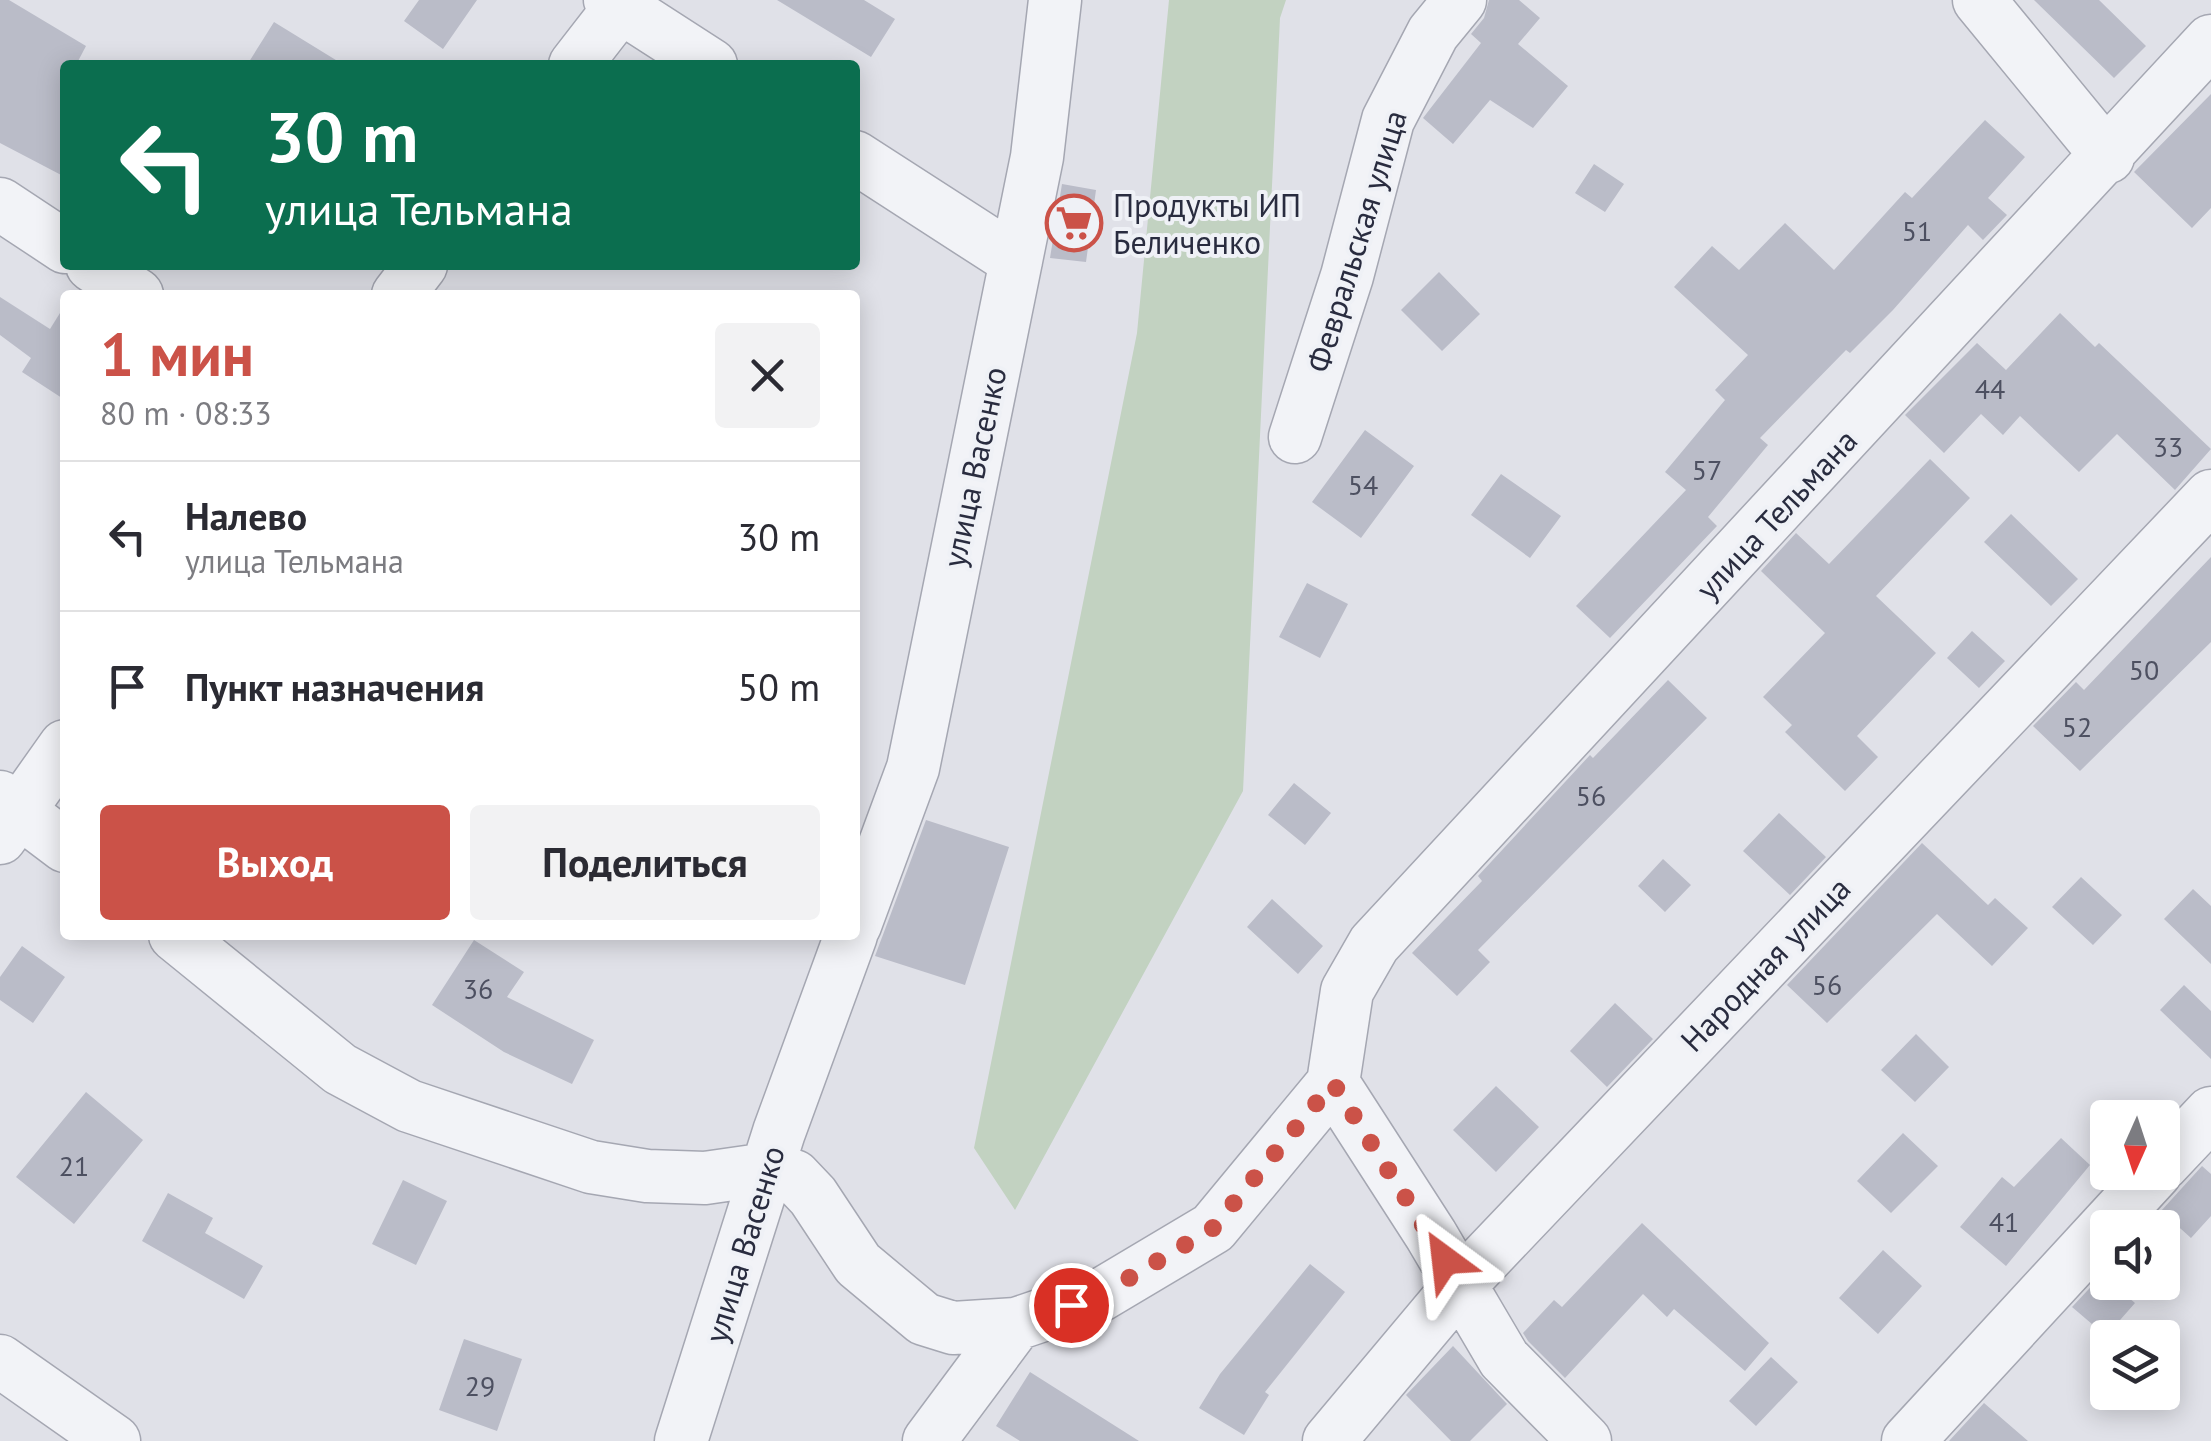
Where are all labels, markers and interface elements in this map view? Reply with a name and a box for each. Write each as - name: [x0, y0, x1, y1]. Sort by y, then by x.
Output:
- text: 30 m: [265, 91, 418, 181]
- icon: left: [100, 100, 230, 230]
- street label: Февральская улица: [1296, 105, 1416, 377]
- text: улица Тельмана: [265, 179, 573, 237]
- place label: Продукты ИП Беличенко: [1113, 184, 1301, 263]
- supermarket icon: Продукты ИП Беличенко: [1044, 193, 1104, 253]
- house number: 51: [1902, 212, 1932, 249]
- text: 1 мин: [100, 315, 254, 393]
- button: close: [715, 323, 820, 428]
- street label: улица Васенко: [932, 363, 1016, 571]
- house number: 44: [1975, 370, 2005, 407]
- text: 80 m · 08:33: [100, 392, 272, 434]
- street label: улица Тельмана: [1686, 420, 1866, 608]
- house number: 33: [2153, 428, 2183, 465]
- house number: 57: [1692, 451, 1722, 488]
- house number: 54: [1348, 466, 1378, 503]
- text: Налево: [185, 491, 307, 540]
- icon: left: [100, 509, 155, 564]
- text: 30 m: [738, 512, 820, 561]
- text: улица Тельмана: [185, 540, 404, 582]
- house number: 50: [2129, 651, 2159, 688]
- icon: arrive: [100, 659, 155, 714]
- text: Пункт назначения: [185, 662, 484, 711]
- text: 50 m: [738, 662, 820, 711]
- house number: 52: [2062, 708, 2092, 745]
- house number: 56: [1576, 777, 1606, 814]
- button: Выход: [100, 805, 450, 920]
- button: Поделиться: [470, 805, 820, 920]
- street label: Народная улица: [1671, 868, 1859, 1060]
- house number: 56: [1812, 966, 1842, 1003]
- house number: 36: [463, 970, 493, 1007]
- north arrow: [2090, 1100, 2180, 1190]
- map controls: [2090, 1100, 2180, 1410]
- street label: улица Васенко: [694, 1140, 794, 1348]
- house number: 21: [59, 1147, 89, 1184]
- house number: 41: [1989, 1203, 2019, 1240]
- position arrow: [1393, 1208, 1497, 1312]
- button: sound: [2090, 1210, 2180, 1300]
- pin: [1029, 1263, 1114, 1348]
- icon: arrive: [1044, 1278, 1099, 1333]
- button: layers: [2090, 1320, 2180, 1410]
- house number: 29: [465, 1367, 495, 1404]

